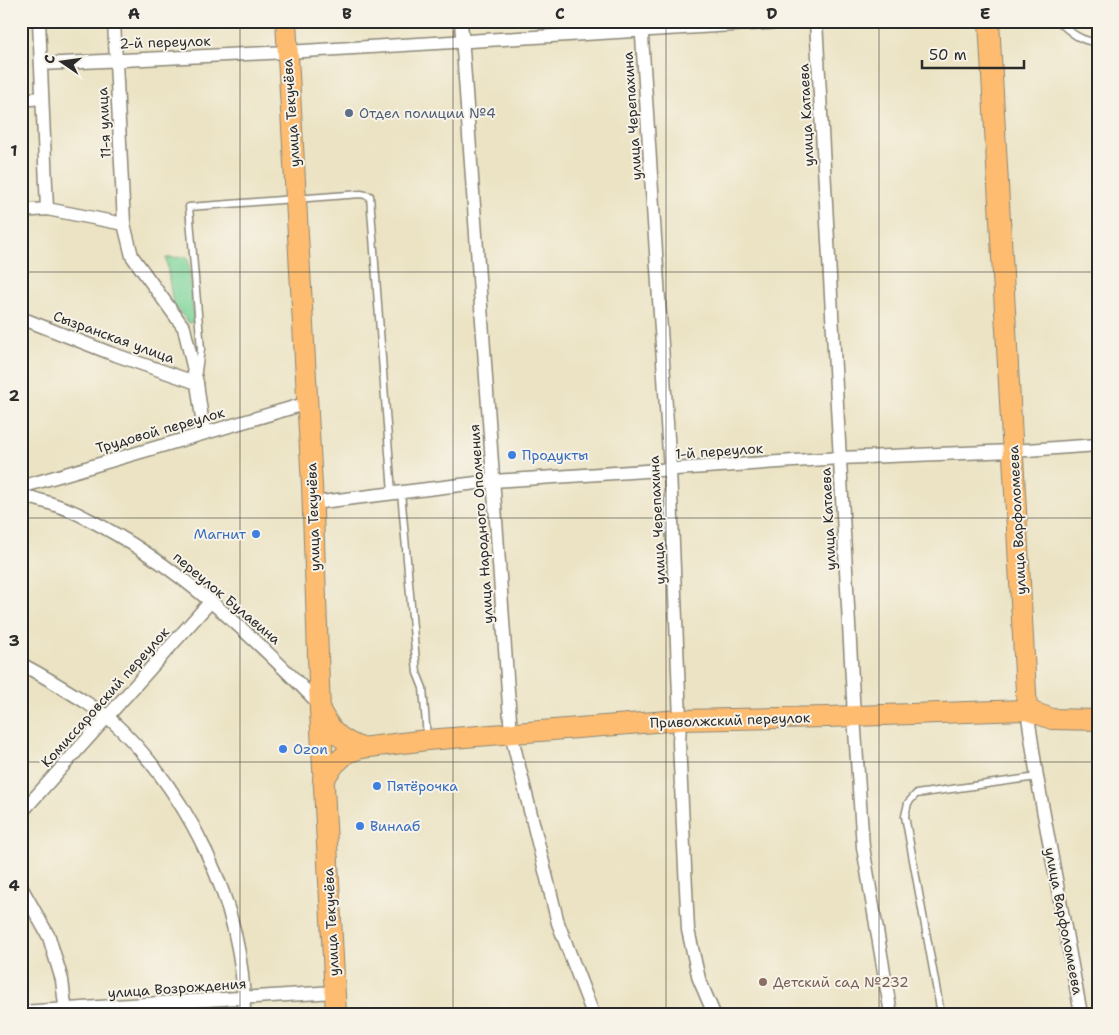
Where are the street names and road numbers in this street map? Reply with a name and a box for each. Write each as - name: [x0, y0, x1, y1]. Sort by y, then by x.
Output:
- street label: 2-й переулок: [119, 31, 212, 53]
- street label: улица Черепахина: [619, 51, 645, 181]
- street label: улица Текучёва: [278, 58, 304, 168]
- street label: улица Катаева: [794, 63, 818, 167]
- street label: 11-я улица: [93, 87, 115, 159]
- street label: Сызранская улица: [51, 307, 177, 367]
- street label: Трудовой переулок: [94, 403, 227, 457]
- street label: улица Народного Ополчения: [465, 424, 497, 624]
- street label: 1-й переулок: [674, 439, 764, 463]
- street label: улица Варфоломеева: [1004, 444, 1030, 595]
- street label: улица Черепахина: [645, 455, 669, 585]
- street label: улица Текучёва: [302, 462, 324, 572]
- street label: улица Катаева: [816, 467, 840, 571]
- street label: переулок Булавина: [170, 548, 285, 648]
- street label: Комиссаровский переулок: [37, 623, 173, 771]
- street label: Приволжский переулок: [649, 708, 811, 732]
- street label: улица Варфоломеева: [1041, 846, 1087, 997]
- street label: улица Текучёва: [319, 867, 343, 977]
- street label: улица Возрождения: [107, 974, 247, 1002]

